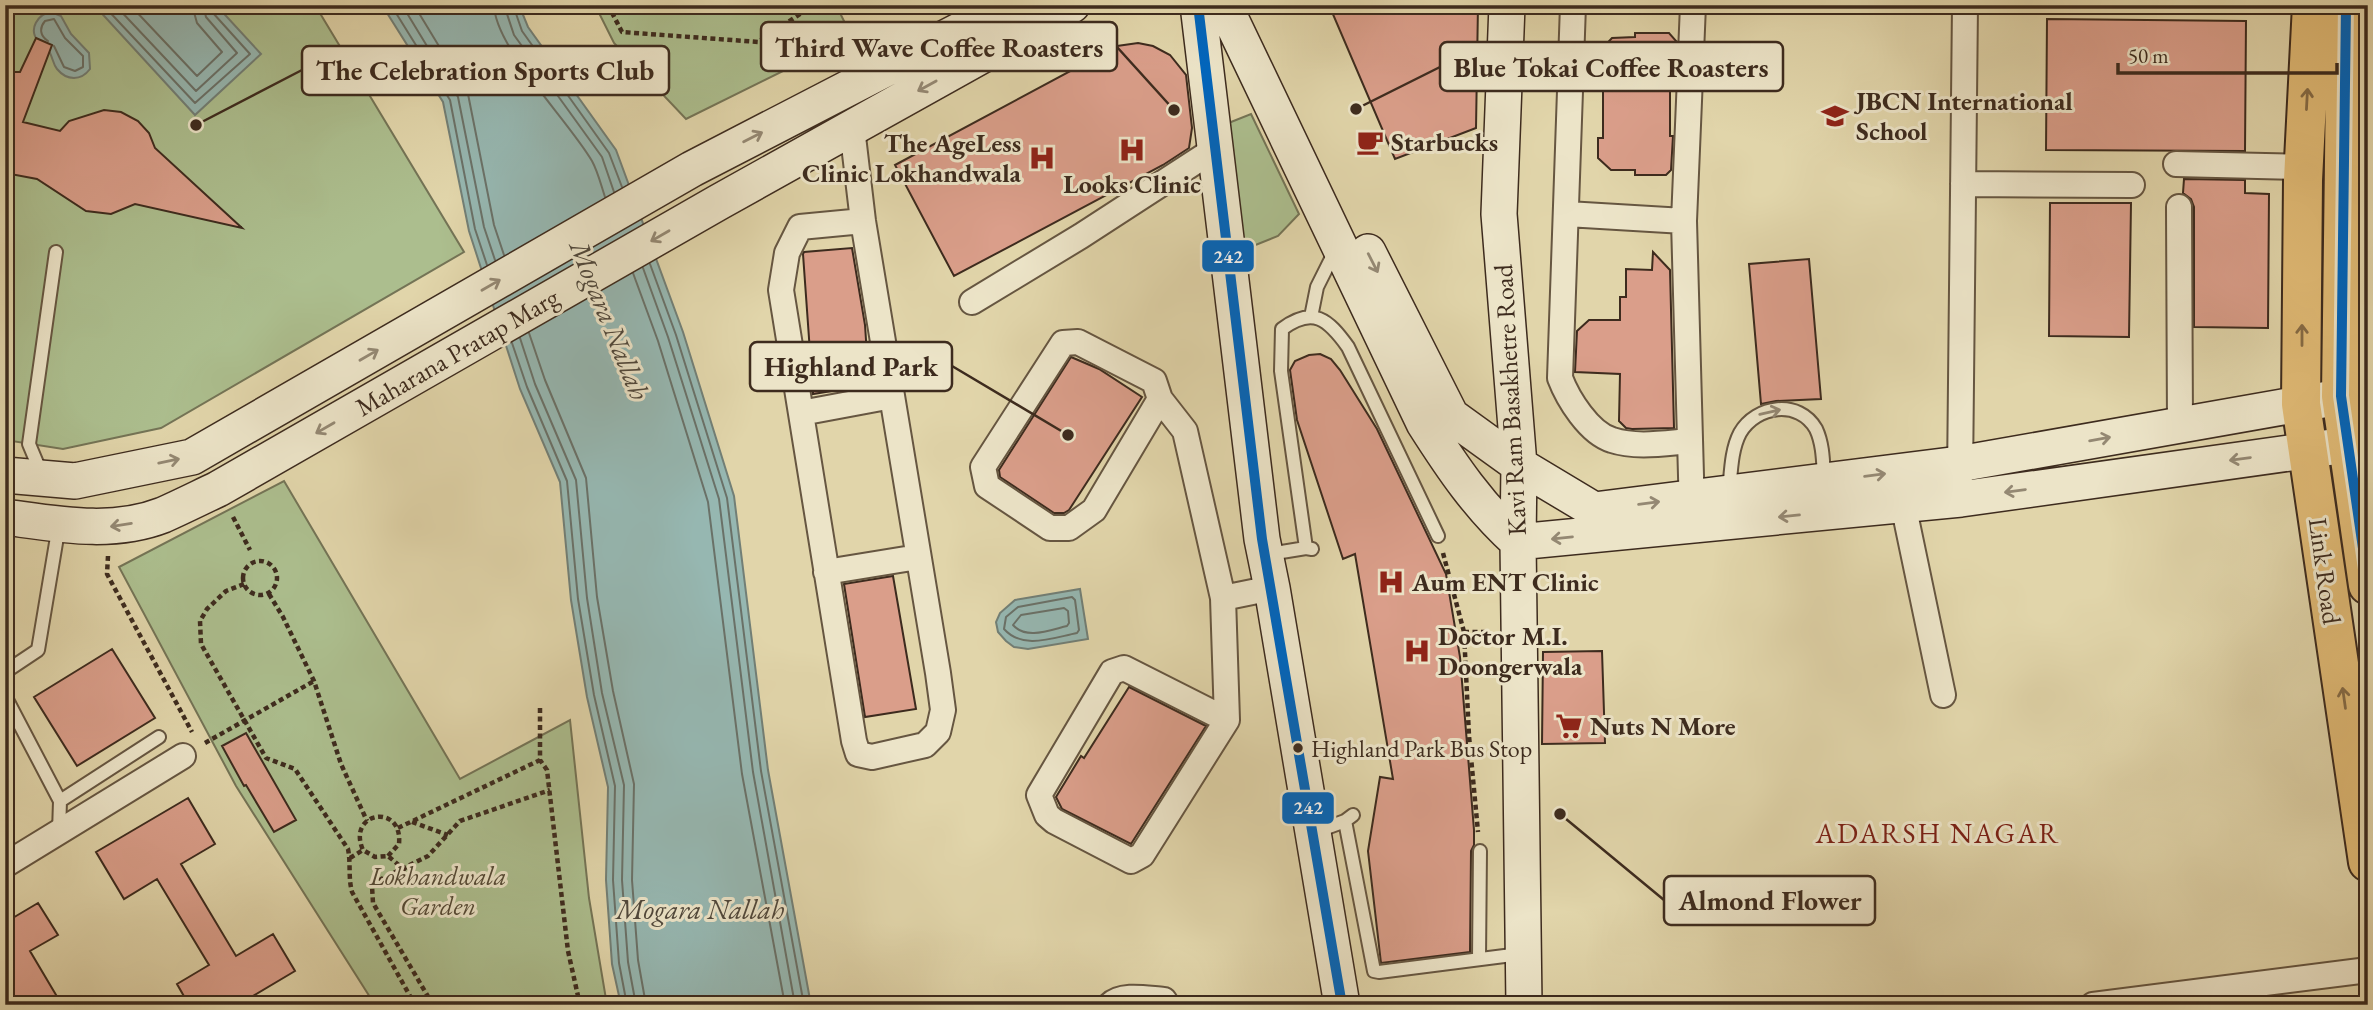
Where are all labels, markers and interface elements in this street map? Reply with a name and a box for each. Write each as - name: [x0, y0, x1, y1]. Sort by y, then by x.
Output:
- callout: Third Wave Coffee Roasters: [761, 22, 1117, 71]
- text: Third Wave Coffee Roasters: [775, 29, 1103, 65]
- scale bar: [2118, 32, 2336, 76]
- callout: Blue Tokai Coffee Roasters: [1440, 42, 1783, 91]
- text: 50 m: [2128, 42, 2169, 69]
- callout: The Celebration Sports Club: [302, 46, 669, 95]
- text: Blue Tokai Coffee Roasters: [1453, 49, 1769, 85]
- text: The Celebration Sports Club: [316, 52, 654, 88]
- one-way arrow: [917, 80, 938, 93]
- place label: JBCN International School: [1853, 84, 2073, 148]
- one-way arrow: [2301, 88, 2314, 111]
- school or university icon: JBCN International School: [1820, 101, 1850, 131]
- place label: Starbucks: [1391, 125, 1498, 159]
- place label: The AgeLess Clinic Lokhandwala: [802, 126, 1022, 190]
- cafe icon: Starbucks: [1355, 127, 1385, 157]
- one-way arrow: [742, 130, 763, 144]
- hospital icon: Looks Clinic: [1117, 135, 1147, 165]
- hospital icon: The AgeLess Clinic Lokhandwala: [1027, 143, 1057, 173]
- place label: Looks Clinic: [1063, 167, 1201, 201]
- one-way arrow: [650, 229, 670, 243]
- water label: Mogara Nallah: [561, 233, 658, 405]
- line badge: 242: [1201, 239, 1255, 273]
- text: 242: [1213, 244, 1243, 269]
- one-way arrow: [1367, 252, 1381, 273]
- street label: Kavi Ram Basakhetre Road: [1486, 263, 1534, 537]
- one-way arrow: [480, 278, 500, 292]
- street label: Maharana Pratap Marg: [349, 280, 565, 424]
- one-way arrow: [2295, 324, 2309, 347]
- callout: Highland Park: [750, 342, 952, 391]
- one-way arrow: [359, 347, 379, 361]
- text: Highland Park: [764, 348, 939, 384]
- one-way arrow: [1758, 405, 1780, 418]
- one-way arrow: [316, 421, 336, 435]
- one-way arrow: [2088, 432, 2111, 445]
- one-way arrow: [2229, 453, 2252, 466]
- one-way arrow: [157, 454, 180, 468]
- one-way arrow: [1863, 468, 1886, 481]
- one-way arrow: [2004, 485, 2027, 498]
- one-way arrow: [1638, 497, 1660, 510]
- one-way arrow: [1778, 509, 1801, 522]
- street label: Link Road: [2301, 516, 2349, 627]
- one-way arrow: [110, 519, 133, 532]
- one-way arrow: [1552, 531, 1574, 544]
- place label: Aum ENT Clinic: [1411, 565, 1599, 599]
- hospital icon: Aum ENT Clinic: [1376, 567, 1406, 597]
- place label: Doctor M.I. Doongerwala: [1438, 619, 1583, 683]
- hospital icon: Doctor M.I. Doongerwala: [1402, 636, 1432, 666]
- one-way arrow: [2337, 687, 2350, 710]
- place label: Nuts N More: [1590, 709, 1736, 743]
- supermarket icon: Nuts N More: [1554, 711, 1584, 741]
- place label: Highland Park Bus Stop: [1311, 733, 1532, 764]
- marker: Highland Park Bus Stop: [1291, 741, 1305, 755]
- line badge: 242: [1281, 791, 1335, 825]
- text: 242: [1293, 795, 1323, 820]
- district label: ADARSH NAGAR: [1815, 815, 2060, 851]
- park label: Lokhandwala Garden: [368, 859, 507, 923]
- callout: Almond Flower: [1664, 876, 1875, 925]
- text: Almond Flower: [1677, 882, 1862, 918]
- water label: Mogara Nallah: [614, 891, 785, 927]

